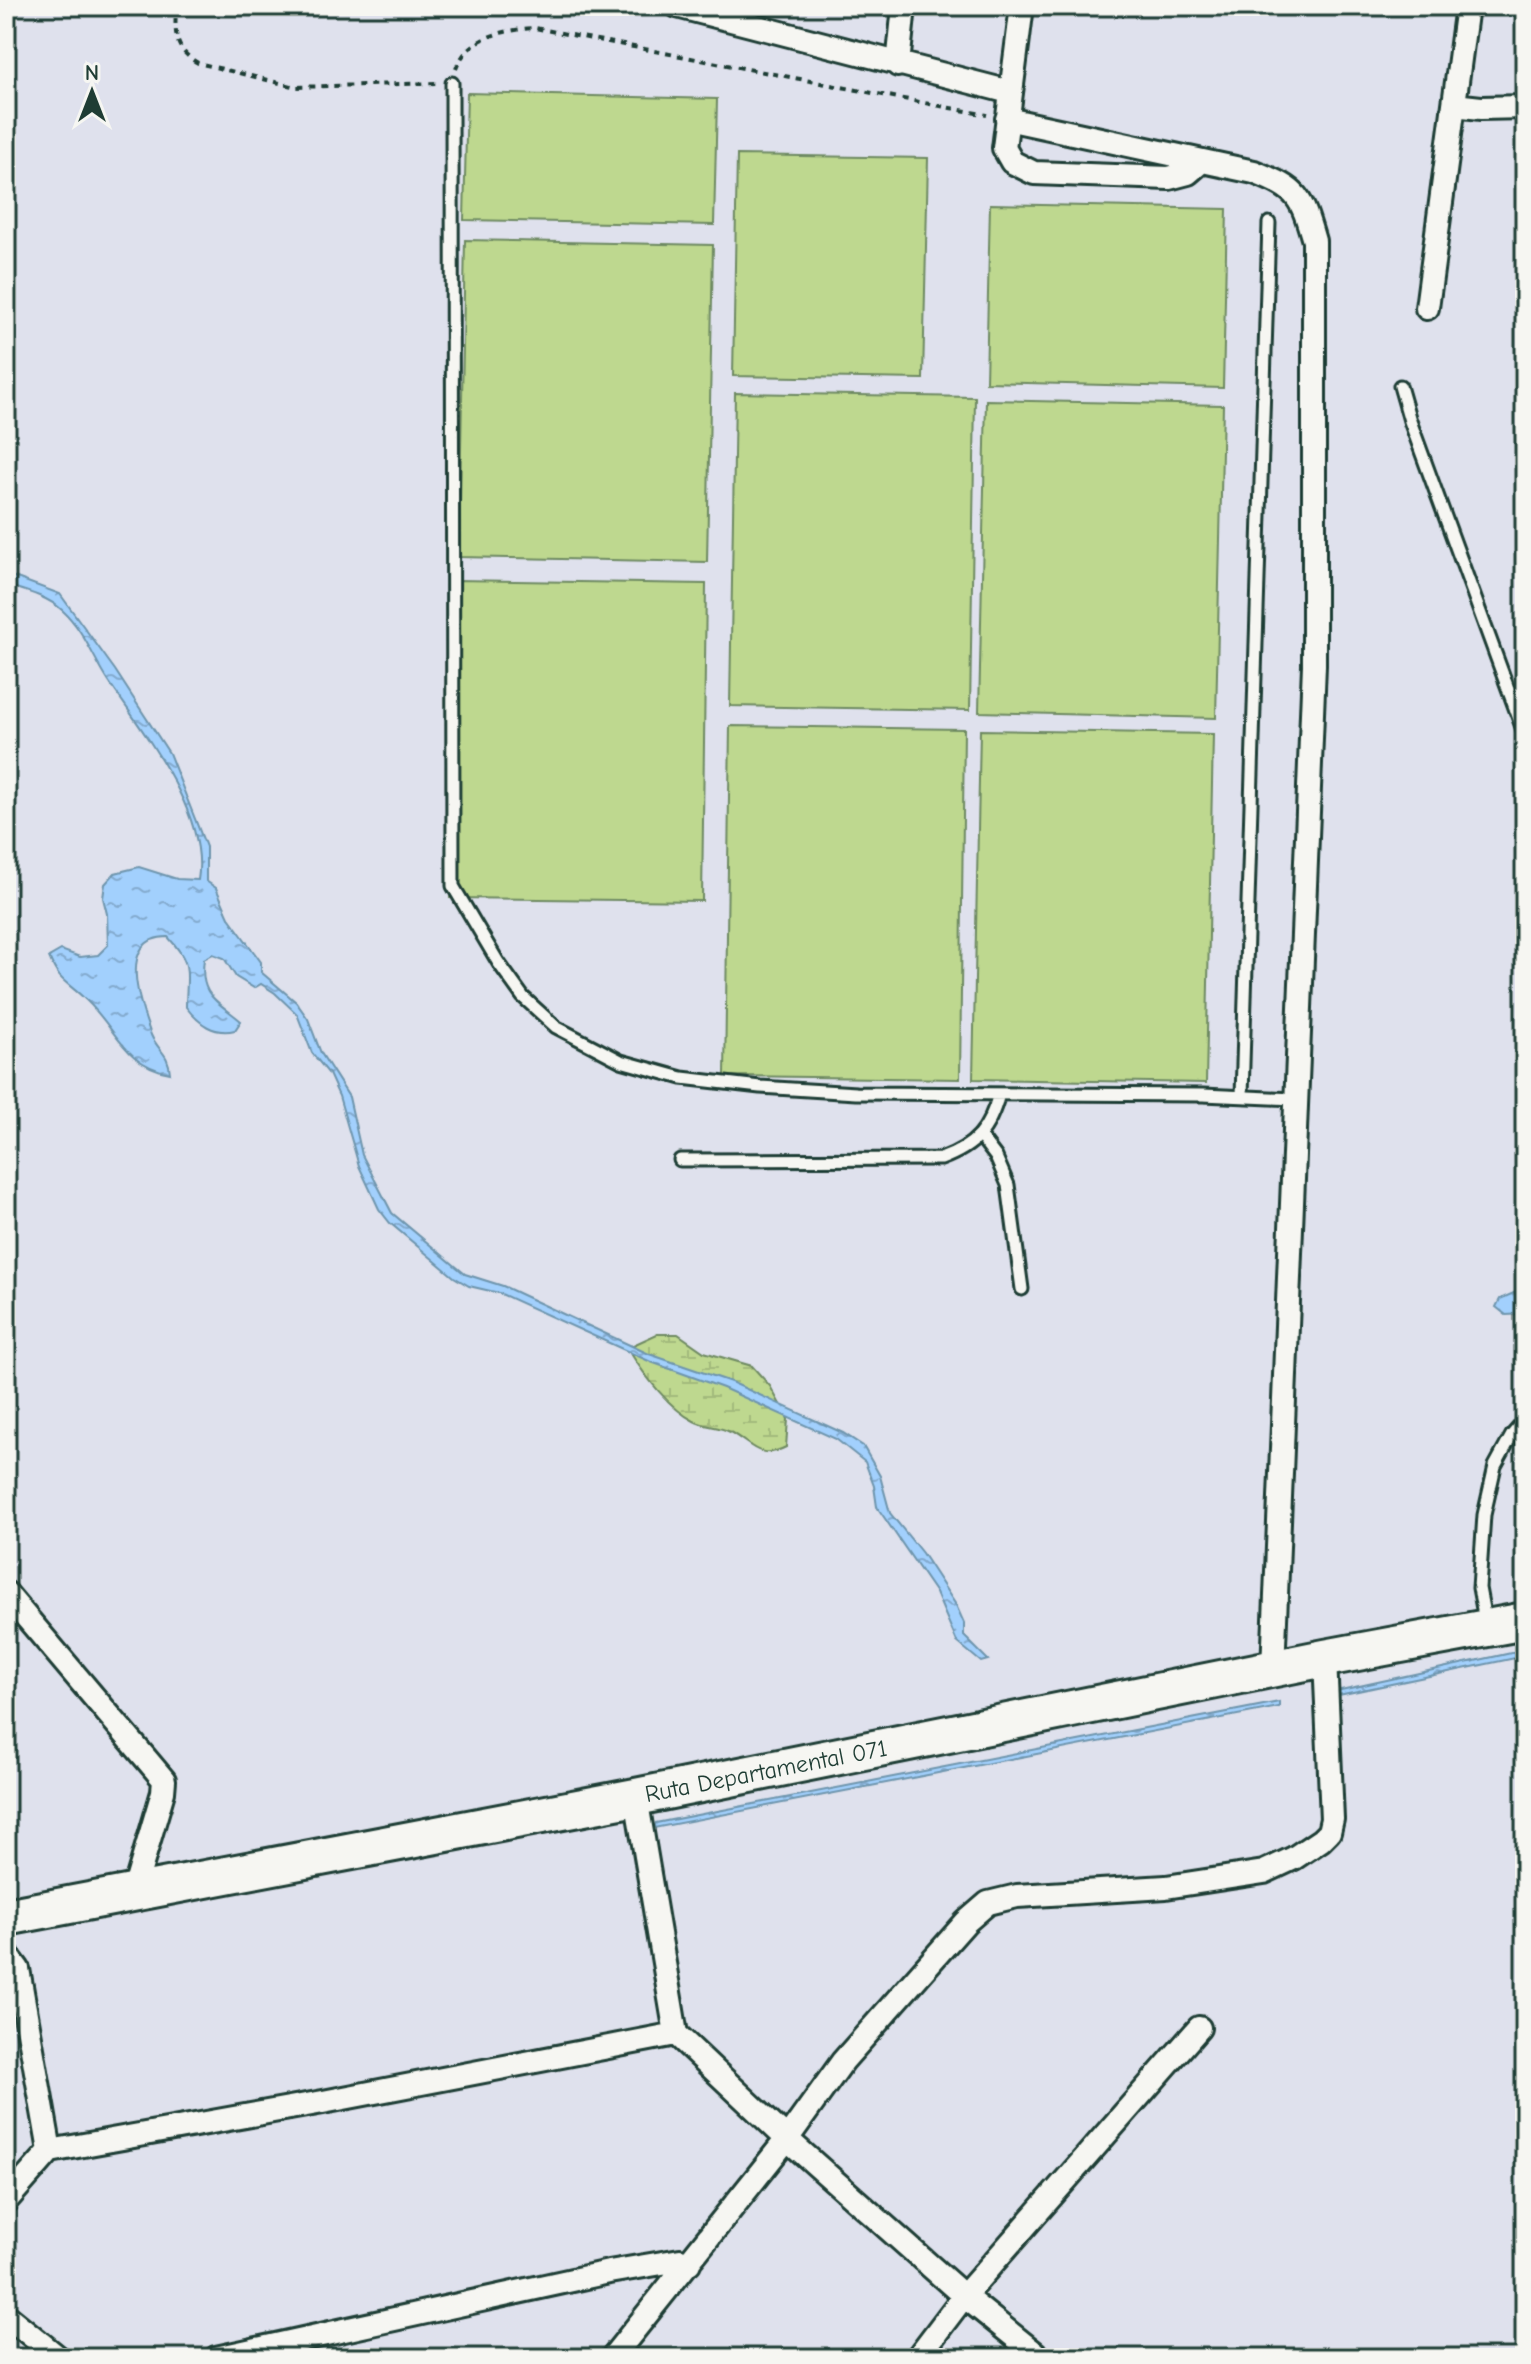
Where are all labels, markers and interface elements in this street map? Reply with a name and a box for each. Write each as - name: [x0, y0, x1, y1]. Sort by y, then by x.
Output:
- north arrow: [52, 52, 132, 132]
- text: N: [85, 60, 99, 86]
- street label: Ruta Departamental 071: [643, 1734, 889, 1808]

